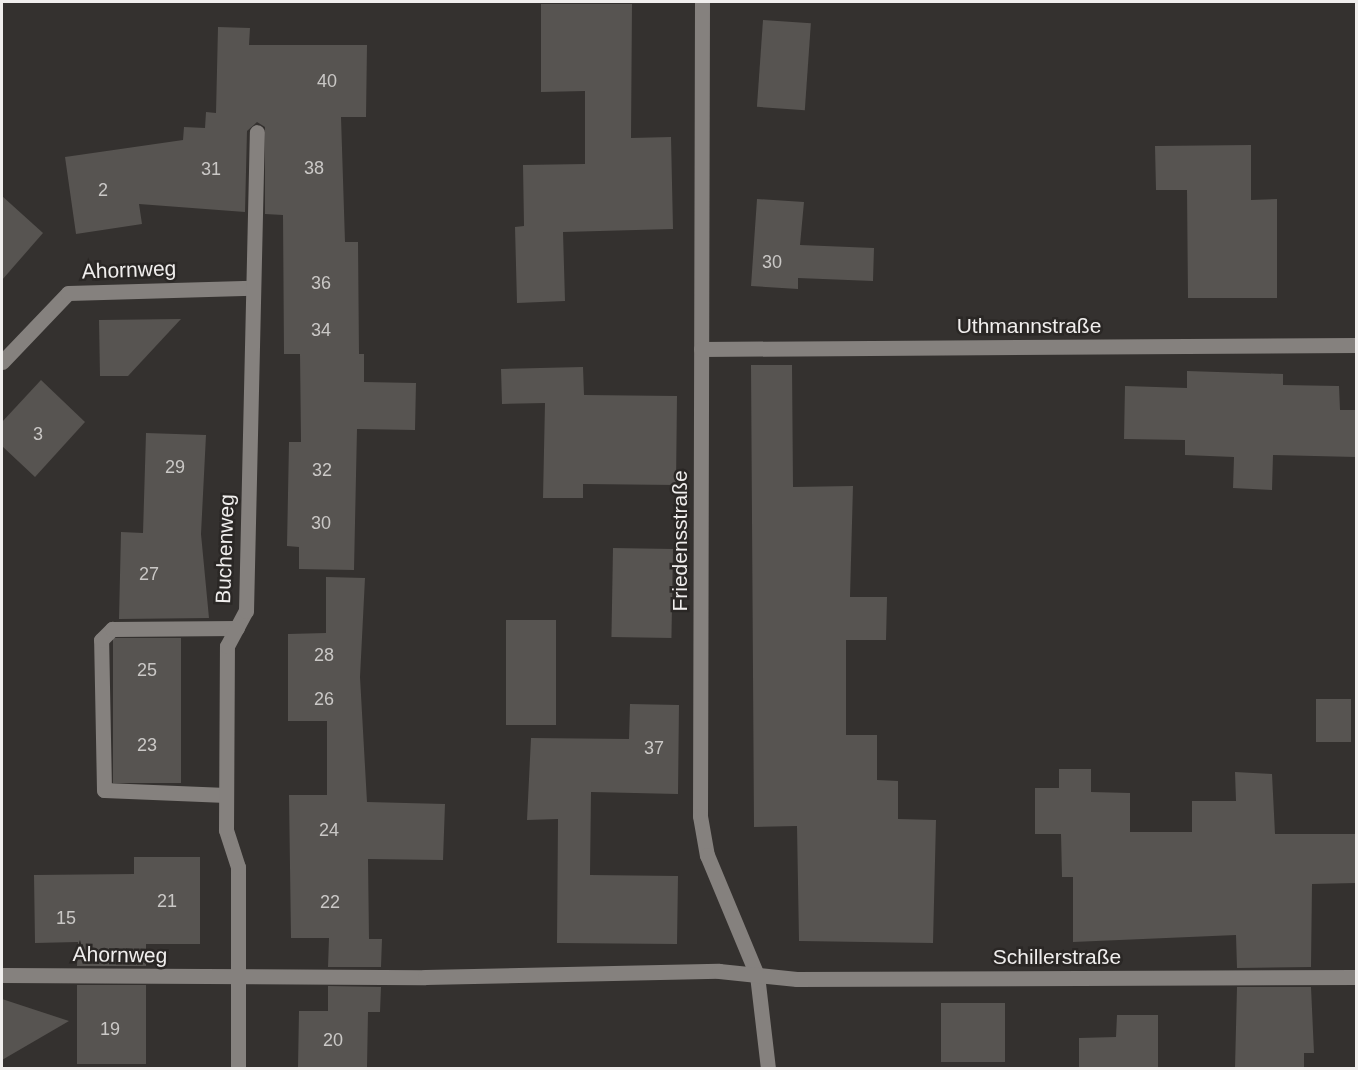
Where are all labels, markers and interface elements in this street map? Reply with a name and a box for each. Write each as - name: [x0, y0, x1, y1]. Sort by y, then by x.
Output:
- house number: 40: [317, 70, 337, 92]
- house number: 38: [304, 157, 324, 179]
- house number: 31: [201, 158, 221, 180]
- house number: 2: [98, 179, 108, 201]
- house number: 30: [762, 251, 782, 273]
- street label: Ahornweg: [81, 256, 177, 284]
- house number: 36: [311, 272, 331, 294]
- street label: Uthmannstraße: [957, 313, 1101, 339]
- house number: 34: [311, 319, 331, 341]
- house number: 3: [33, 423, 43, 445]
- house number: 29: [165, 456, 185, 478]
- house number: 32: [312, 459, 332, 481]
- street label: Friedensstraße: [667, 470, 693, 612]
- street label: Buchenweg: [210, 494, 240, 604]
- house number: 30: [311, 512, 331, 534]
- house number: 27: [139, 563, 159, 585]
- house number: 28: [314, 644, 334, 666]
- house number: 25: [137, 659, 157, 681]
- house number: 26: [314, 688, 334, 710]
- house number: 23: [137, 734, 157, 756]
- house number: 37: [644, 737, 664, 759]
- house number: 24: [319, 819, 339, 841]
- house number: 21: [157, 890, 177, 912]
- house number: 22: [320, 891, 340, 913]
- house number: 15: [56, 907, 76, 929]
- street label: Ahornweg: [73, 942, 167, 968]
- street label: Schillerstraße: [993, 944, 1121, 970]
- house number: 19: [100, 1018, 120, 1040]
- house number: 20: [323, 1029, 343, 1051]

